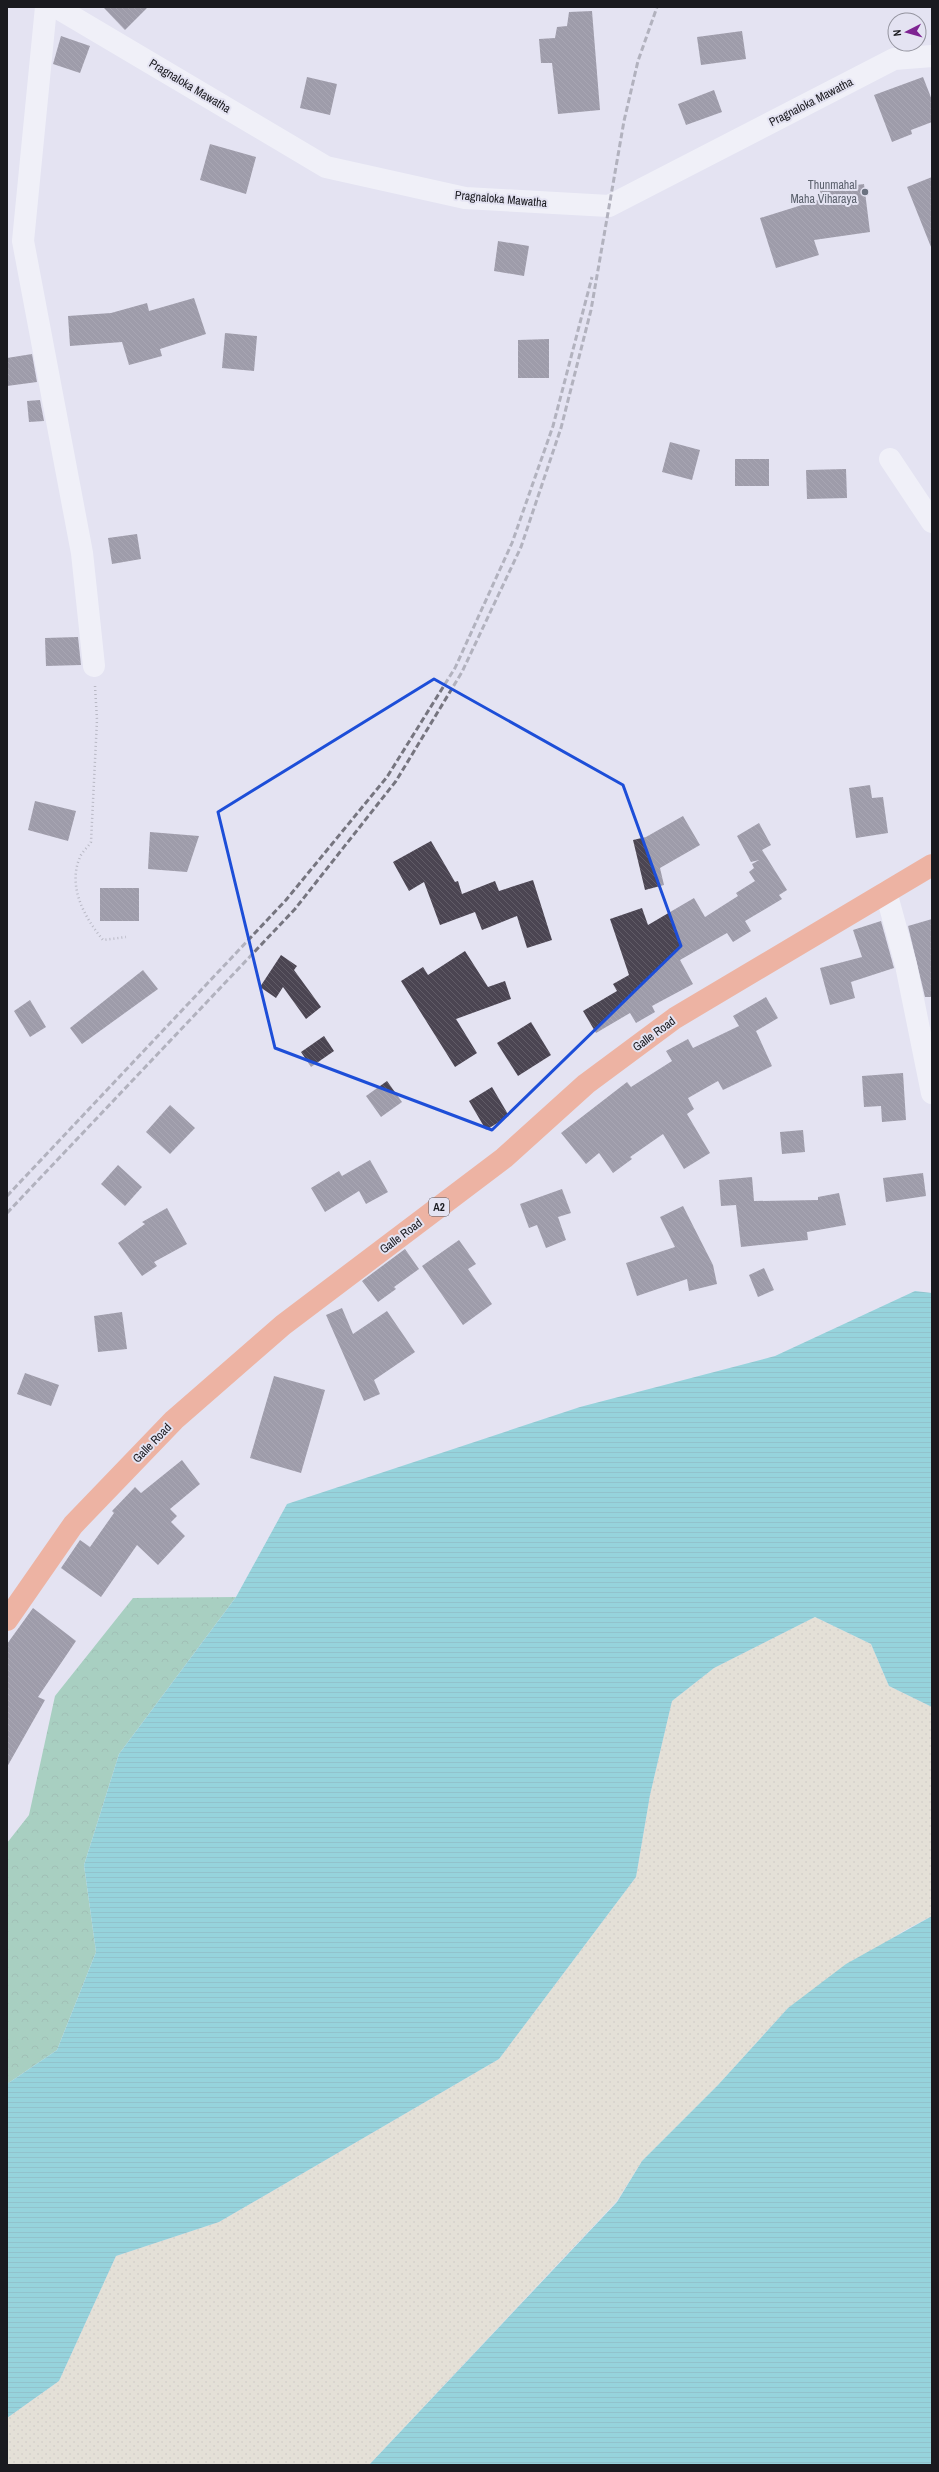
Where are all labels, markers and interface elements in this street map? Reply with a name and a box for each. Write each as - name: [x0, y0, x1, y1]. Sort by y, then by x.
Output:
- north arrow: [887, 12, 927, 52]
- text: N: [890, 29, 904, 37]
- street label: Pragnaloka Mawatha: [146, 55, 234, 117]
- street label: Pragnaloka Mawatha: [766, 74, 856, 130]
- place label: Thunmahal Maha Viharaya: [790, 177, 858, 207]
- street label: Pragnaloka Mawatha: [454, 187, 548, 211]
- marker: Thunmahal Maha Viharaya: [860, 187, 870, 197]
- street label: Galle Road: [629, 1013, 679, 1055]
- road number: A2: [429, 1198, 449, 1216]
- street label: Galle Road: [377, 1215, 425, 1257]
- street label: Galle Road: [129, 1420, 175, 1466]

